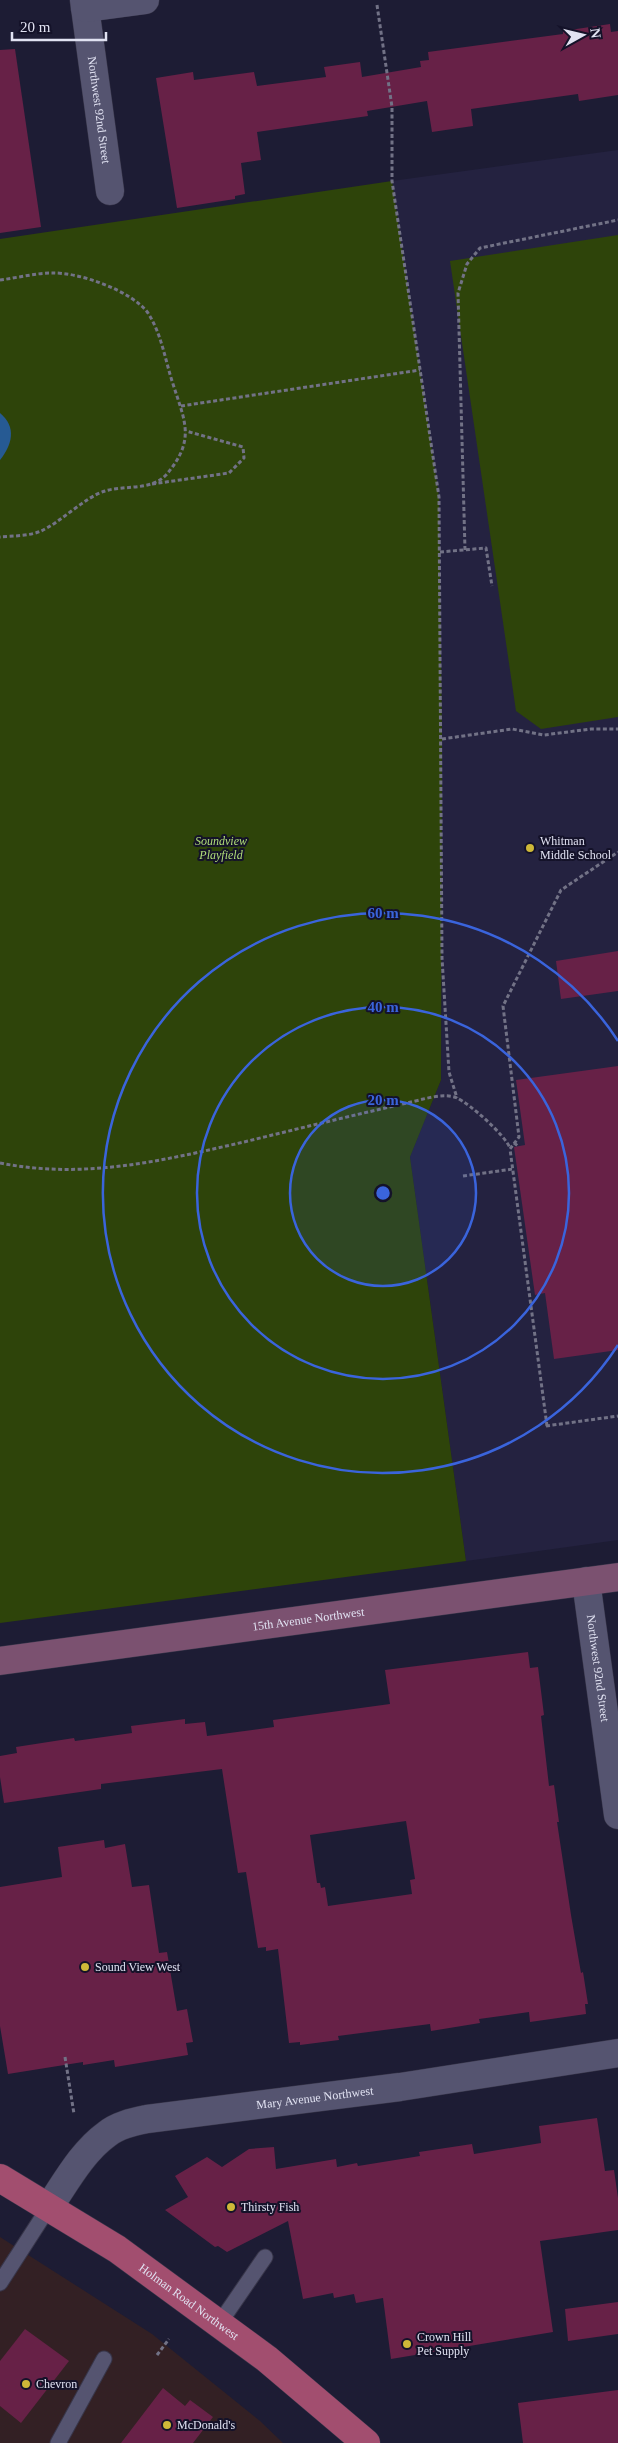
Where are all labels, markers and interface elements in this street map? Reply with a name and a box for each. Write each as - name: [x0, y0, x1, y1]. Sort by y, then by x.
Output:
- scale bar: [12, 10, 106, 42]
- north arrow: [558, 10, 608, 60]
- text: 20 m: [20, 19, 51, 35]
- text: N: [587, 27, 604, 39]
- street label: Northwest 92nd Street: [85, 56, 113, 165]
- park label: Soundview Playfield: [195, 834, 247, 862]
- place label: Whitman Middle School: [540, 834, 612, 862]
- marker: Whitman Middle School: [524, 842, 536, 854]
- text: 60 m: [367, 905, 399, 921]
- text: 40 m: [367, 999, 399, 1015]
- text: 20 m: [367, 1092, 399, 1108]
- centre of rings: [374, 1184, 392, 1202]
- street label: 15th Avenue Northwest: [251, 1604, 366, 1634]
- street label: Northwest 92nd Street: [584, 1614, 612, 1723]
- place label: Sound View West: [95, 1960, 181, 1974]
- marker: Sound View West: [79, 1961, 91, 1973]
- street label: Mary Avenue Northwest: [255, 2083, 375, 2112]
- place label: Thirsty Fish: [241, 2200, 299, 2214]
- marker: Thirsty Fish: [225, 2201, 237, 2213]
- street label: Holman Road Northwest: [136, 2261, 242, 2343]
- place label: Crown Hill Pet Supply: [417, 2330, 472, 2358]
- marker: Crown Hill Pet Supply: [401, 2338, 413, 2350]
- place label: Chevron: [36, 2377, 77, 2391]
- marker: Chevron: [20, 2378, 32, 2390]
- place label: McDonald's: [177, 2418, 235, 2432]
- marker: McDonald's: [161, 2419, 173, 2431]

